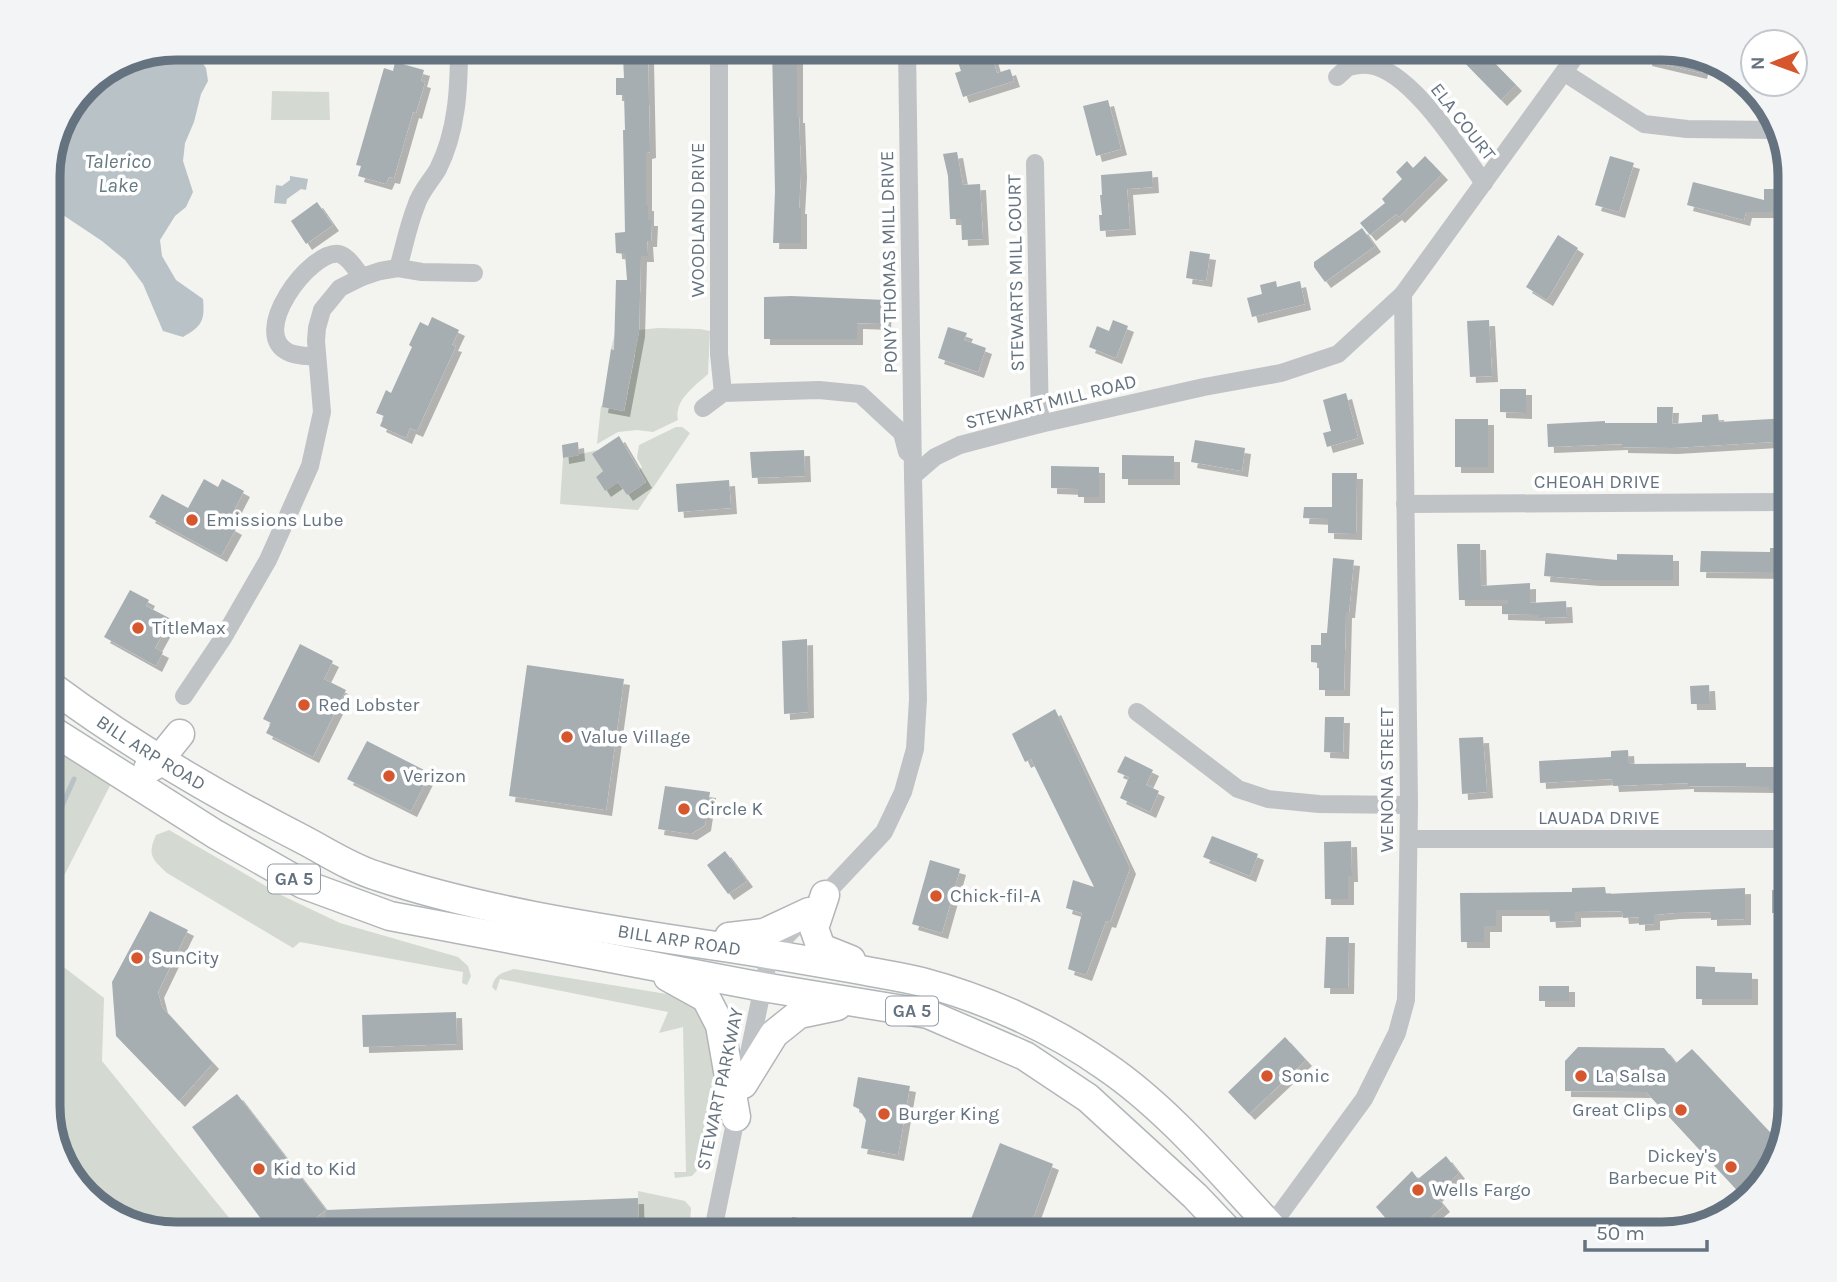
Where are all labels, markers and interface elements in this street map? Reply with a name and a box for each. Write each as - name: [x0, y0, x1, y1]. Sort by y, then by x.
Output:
- north arrow: [1739, 28, 1809, 98]
- text: N: [1747, 56, 1769, 70]
- street label: ELA COURT: [1426, 79, 1500, 166]
- street label: WOODLAND DRIVE: [687, 143, 709, 297]
- water label: Talerico Lake: [85, 149, 152, 197]
- street label: PONY THOMAS MILL DRIVE: [876, 150, 902, 374]
- street label: STEWARTS MILL COURT: [1003, 174, 1029, 372]
- street label: STEWART MILL ROAD: [963, 370, 1139, 434]
- street label: CHEOAH DRIVE: [1534, 471, 1660, 493]
- place label: Emissions Lube: [206, 509, 344, 531]
- marker: Emissions Lube: [184, 512, 200, 528]
- place label: TitleMax: [152, 617, 226, 639]
- marker: TitleMax: [130, 620, 146, 636]
- place label: Red Lobster: [318, 694, 420, 716]
- marker: Red Lobster: [296, 697, 312, 713]
- street label: WENONA STREET: [1376, 707, 1398, 852]
- street label: BILL ARP ROAD: [92, 711, 209, 795]
- place label: Value Village: [581, 726, 691, 748]
- marker: Value Village: [559, 729, 575, 745]
- place label: Verizon: [403, 765, 466, 787]
- marker: Verizon: [381, 768, 397, 784]
- place label: Circle K: [698, 798, 764, 820]
- marker: Circle K: [676, 801, 692, 817]
- street label: LAUADA DRIVE: [1538, 807, 1660, 829]
- road number: GA 5: [268, 864, 320, 894]
- place label: Chick-fil-A: [950, 885, 1041, 907]
- marker: Chick-fil-A: [928, 888, 944, 904]
- street label: BILL ARP ROAD: [616, 920, 743, 961]
- place label: SunCity: [151, 947, 219, 969]
- marker: SunCity: [129, 950, 145, 966]
- road number: GA 5: [886, 996, 938, 1026]
- street label: STEWART PARKWAY: [692, 1005, 748, 1172]
- place label: Sonic: [1281, 1065, 1330, 1087]
- place label: La Salsa: [1595, 1065, 1667, 1087]
- marker: Sonic: [1259, 1068, 1275, 1084]
- marker: La Salsa: [1573, 1068, 1589, 1084]
- place label: Great Clips: [1572, 1099, 1667, 1121]
- marker: Great Clips: [1673, 1102, 1689, 1118]
- place label: Burger King: [898, 1103, 999, 1125]
- marker: Burger King: [876, 1106, 892, 1122]
- place label: Dickey's Barbecue Pit: [1608, 1145, 1717, 1189]
- place label: Kid to Kid: [273, 1158, 356, 1180]
- marker: Dickey's Barbecue Pit: [1723, 1159, 1739, 1175]
- marker: Kid to Kid: [251, 1161, 267, 1177]
- place label: Wells Fargo: [1432, 1179, 1531, 1201]
- marker: Wells Fargo: [1410, 1182, 1426, 1198]
- scale bar: [1585, 1208, 1708, 1252]
- text: 50 m: [1596, 1221, 1645, 1245]

